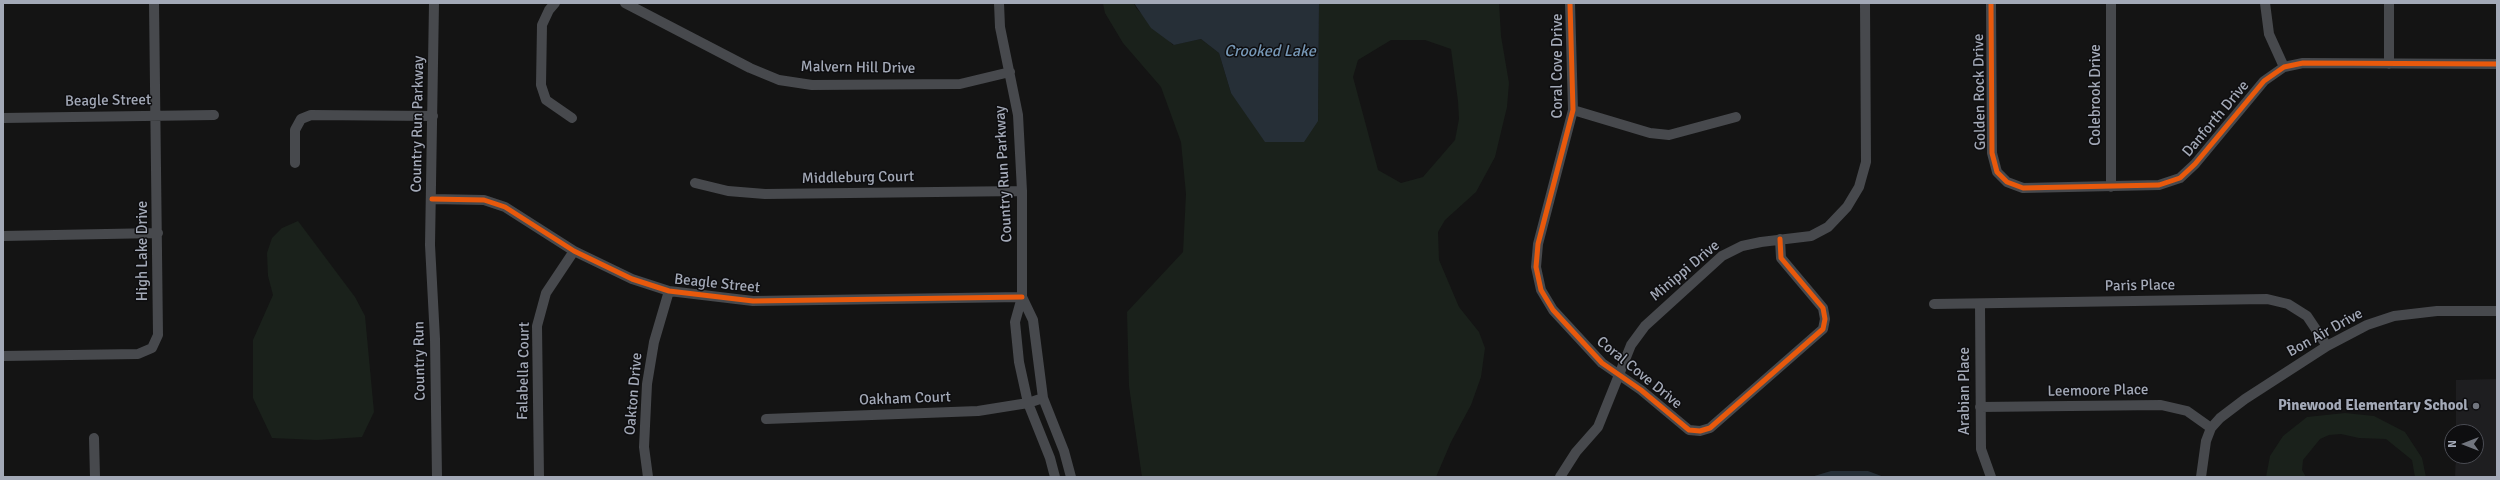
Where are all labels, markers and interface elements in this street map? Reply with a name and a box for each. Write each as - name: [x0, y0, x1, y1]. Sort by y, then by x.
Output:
- street label: Coral Cove Drive: [1549, 13, 1567, 119]
- street label: Golden Rock Drive: [1970, 33, 1990, 151]
- water label: Crooked Lake: [1224, 42, 1316, 62]
- street label: Colebrook Drive: [2087, 44, 2105, 146]
- street label: Country Run Parkway: [408, 55, 428, 193]
- street label: Malvern Hill Drive: [800, 58, 916, 78]
- street label: Danforth Drive: [2179, 77, 2253, 161]
- street label: Beagle Street: [65, 91, 151, 111]
- street label: Country Run Parkway: [991, 105, 1017, 243]
- street label: Middleburg Court: [802, 168, 914, 188]
- street label: High Lake Drive: [134, 201, 152, 301]
- street label: Minippi Drive: [1647, 237, 1723, 305]
- street label: Beagle Street: [673, 271, 761, 297]
- street label: Paris Place: [2105, 276, 2175, 296]
- street label: Bon Air Drive: [2284, 305, 2366, 361]
- street label: Country Run: [410, 321, 430, 401]
- street label: Falabella Court: [514, 322, 534, 420]
- street label: Coral Cove Drive: [1593, 333, 1685, 413]
- street label: Arabian Place: [1956, 347, 1974, 435]
- street label: Oakton Drive: [621, 352, 647, 436]
- street label: Leemoore Place: [2047, 381, 2149, 401]
- street label: Oakham Court: [859, 388, 951, 410]
- place label: Pinewood Elementary School: [2278, 397, 2468, 415]
- marker: Pinewood Elementary School: [2471, 401, 2481, 411]
- north arrow: [2444, 424, 2484, 464]
- text: N: [2446, 440, 2459, 448]

